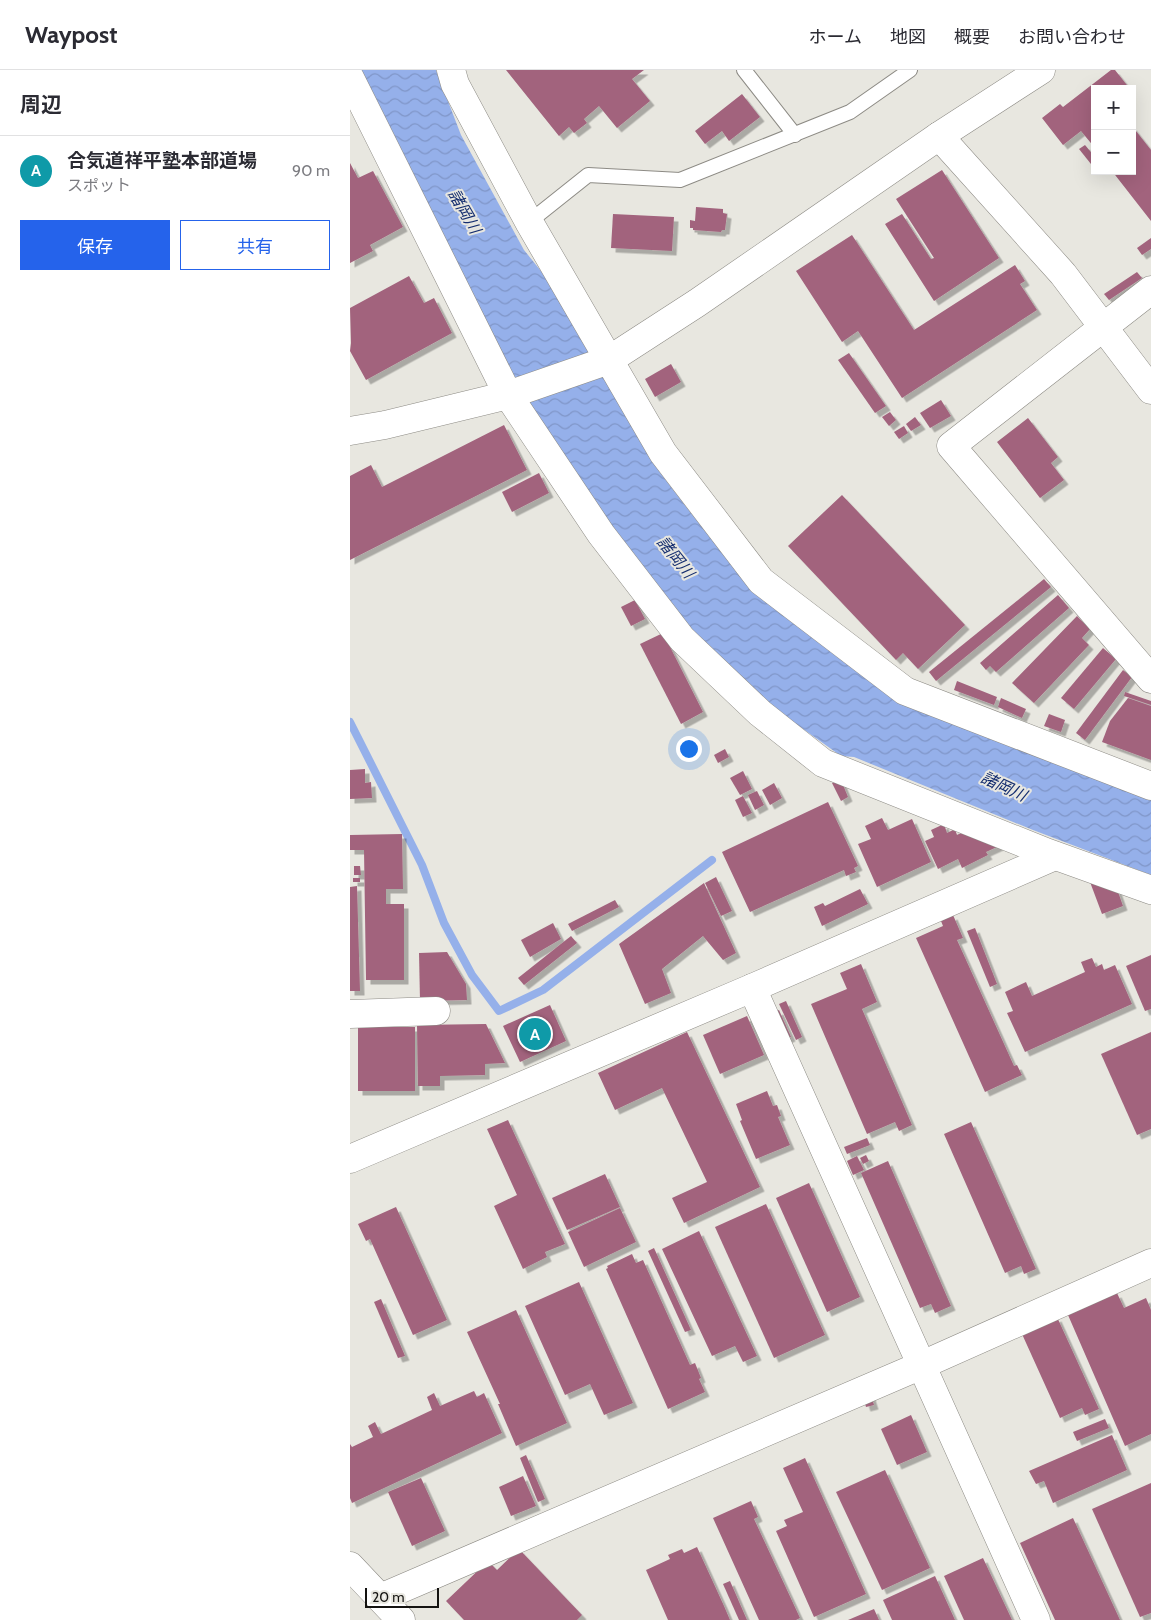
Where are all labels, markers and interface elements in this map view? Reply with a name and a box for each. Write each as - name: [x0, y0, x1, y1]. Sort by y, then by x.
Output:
- text: Waypost: [25, 20, 117, 49]
- text: ホーム: [809, 26, 862, 48]
- text: 地図: [890, 26, 926, 48]
- text: 概要: [954, 26, 990, 48]
- text: お問い合わせ: [1018, 26, 1126, 48]
- map controls: [1091, 85, 1136, 175]
- button: +: [1091, 85, 1136, 130]
- text: 周辺: [20, 92, 62, 117]
- button: −: [1091, 130, 1136, 175]
- text: 合気道祥平塾本部道場: [67, 149, 257, 172]
- text: A: [31, 161, 41, 180]
- text: 90 m: [292, 161, 330, 180]
- text: スポット: [67, 176, 131, 195]
- water label: 諸岡川: [444, 186, 486, 239]
- button: 保存: [20, 220, 170, 270]
- button: 共有: [180, 220, 330, 270]
- water label: 諸岡川: [653, 533, 699, 583]
- your location: [676, 736, 702, 762]
- water label: 諸岡川: [978, 768, 1031, 806]
- pin: A: [519, 1015, 551, 1053]
- scale bar: [365, 1585, 439, 1608]
- text: 20 m: [372, 1588, 405, 1606]

